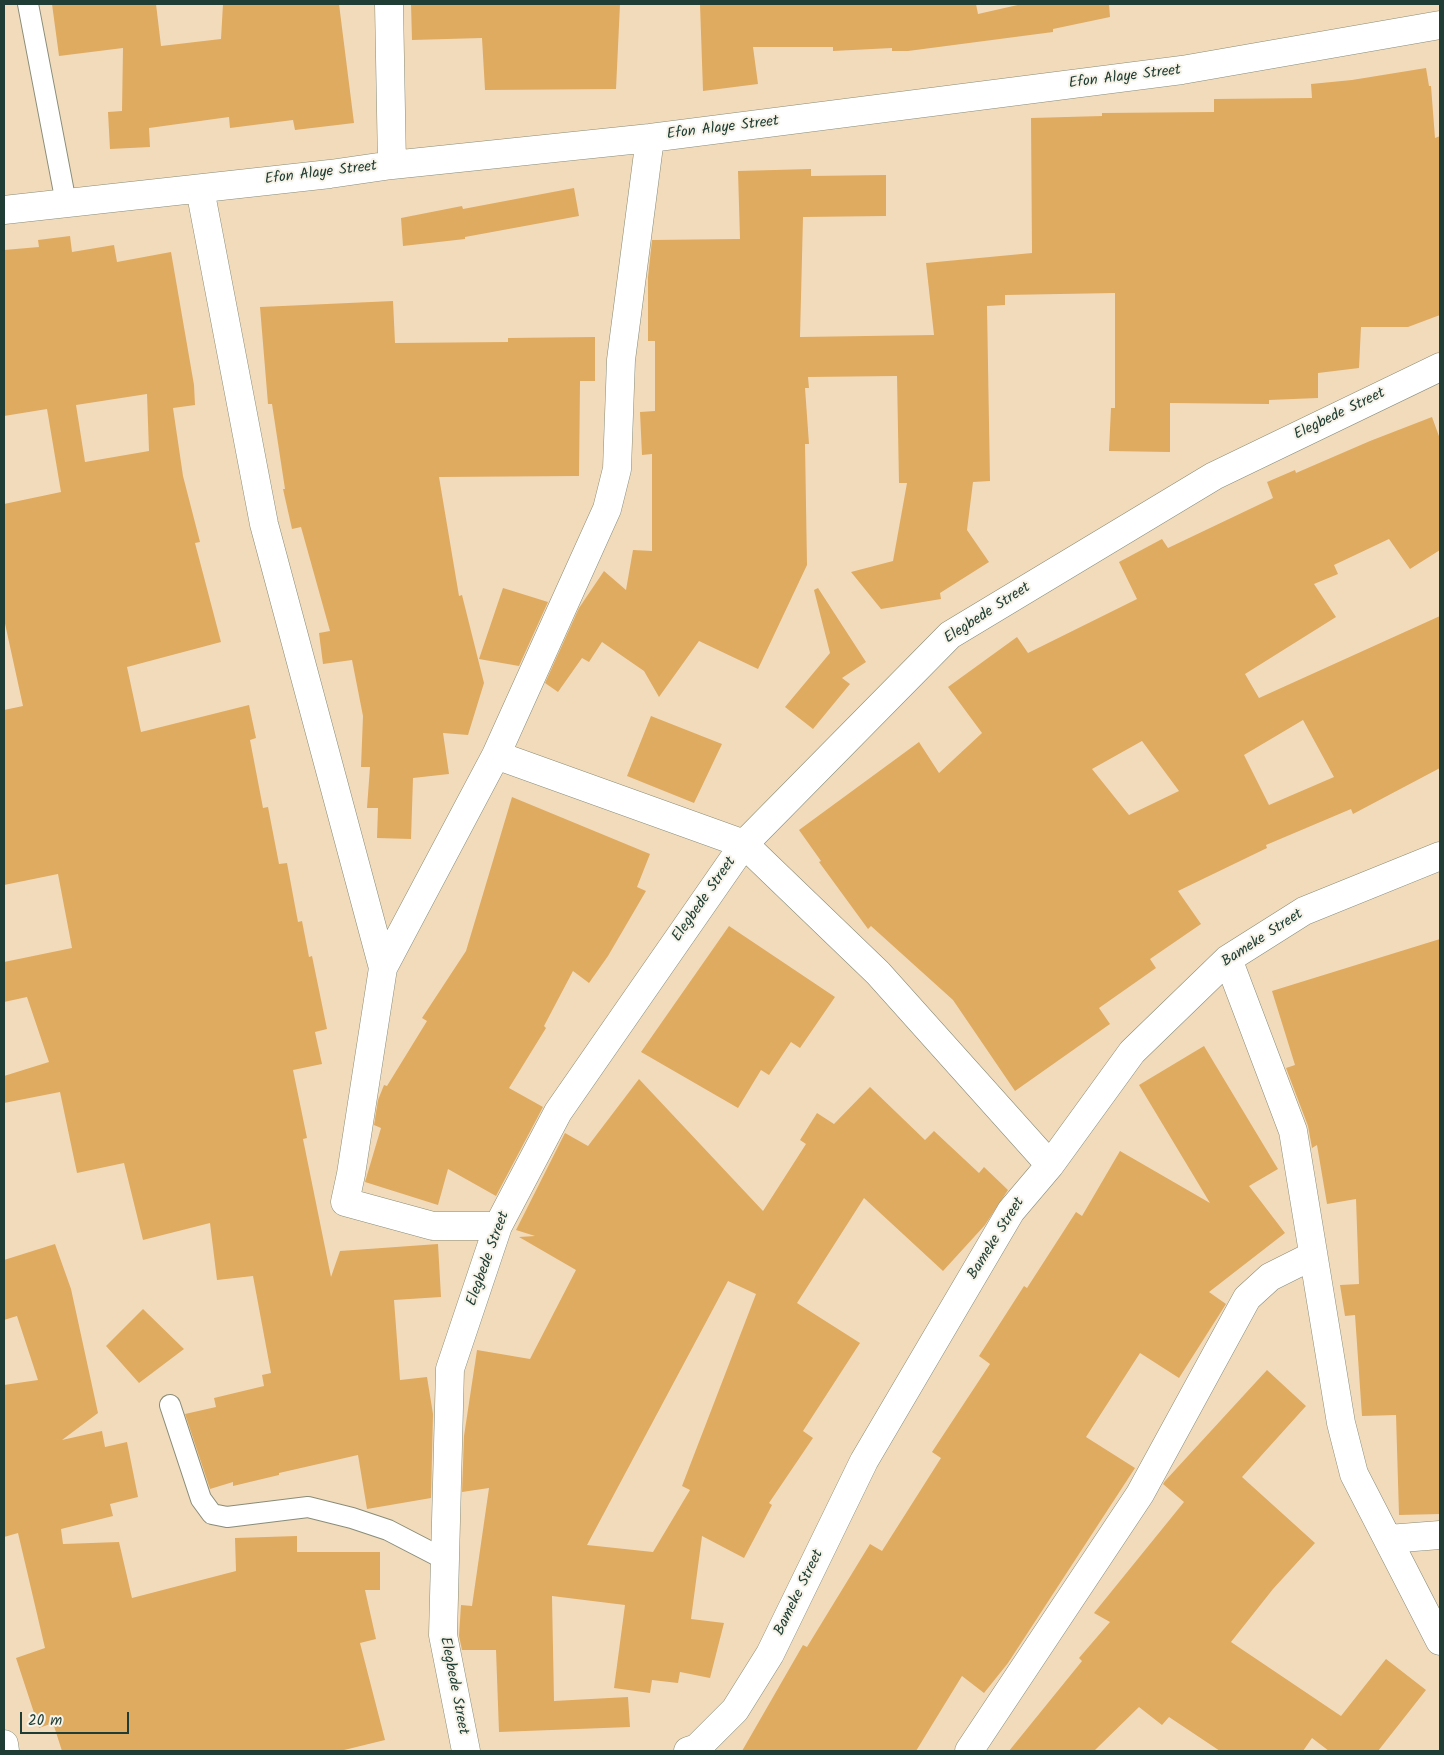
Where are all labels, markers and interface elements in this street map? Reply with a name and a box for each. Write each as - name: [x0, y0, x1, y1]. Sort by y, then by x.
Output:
- street label: Efon Alaye Street: [1068, 62, 1182, 94]
- street label: Efon Alaye Street: [666, 113, 780, 145]
- street label: Efon Alaye Street: [264, 158, 378, 190]
- street label: Elegbede Street: [1291, 385, 1389, 445]
- street label: Elegbede Street: [941, 579, 1035, 649]
- street label: Elegbede Street: [669, 854, 741, 946]
- street label: Bameke Street: [1219, 906, 1307, 972]
- street label: Bameke Street: [965, 1195, 1029, 1283]
- street label: Elegbede Street: [464, 1209, 514, 1309]
- street label: Bameke Street: [772, 1547, 828, 1639]
- street label: Elegbede Street: [435, 1636, 471, 1736]
- scale bar: [22, 1702, 131, 1734]
- text: 20 m: [28, 1709, 62, 1733]

